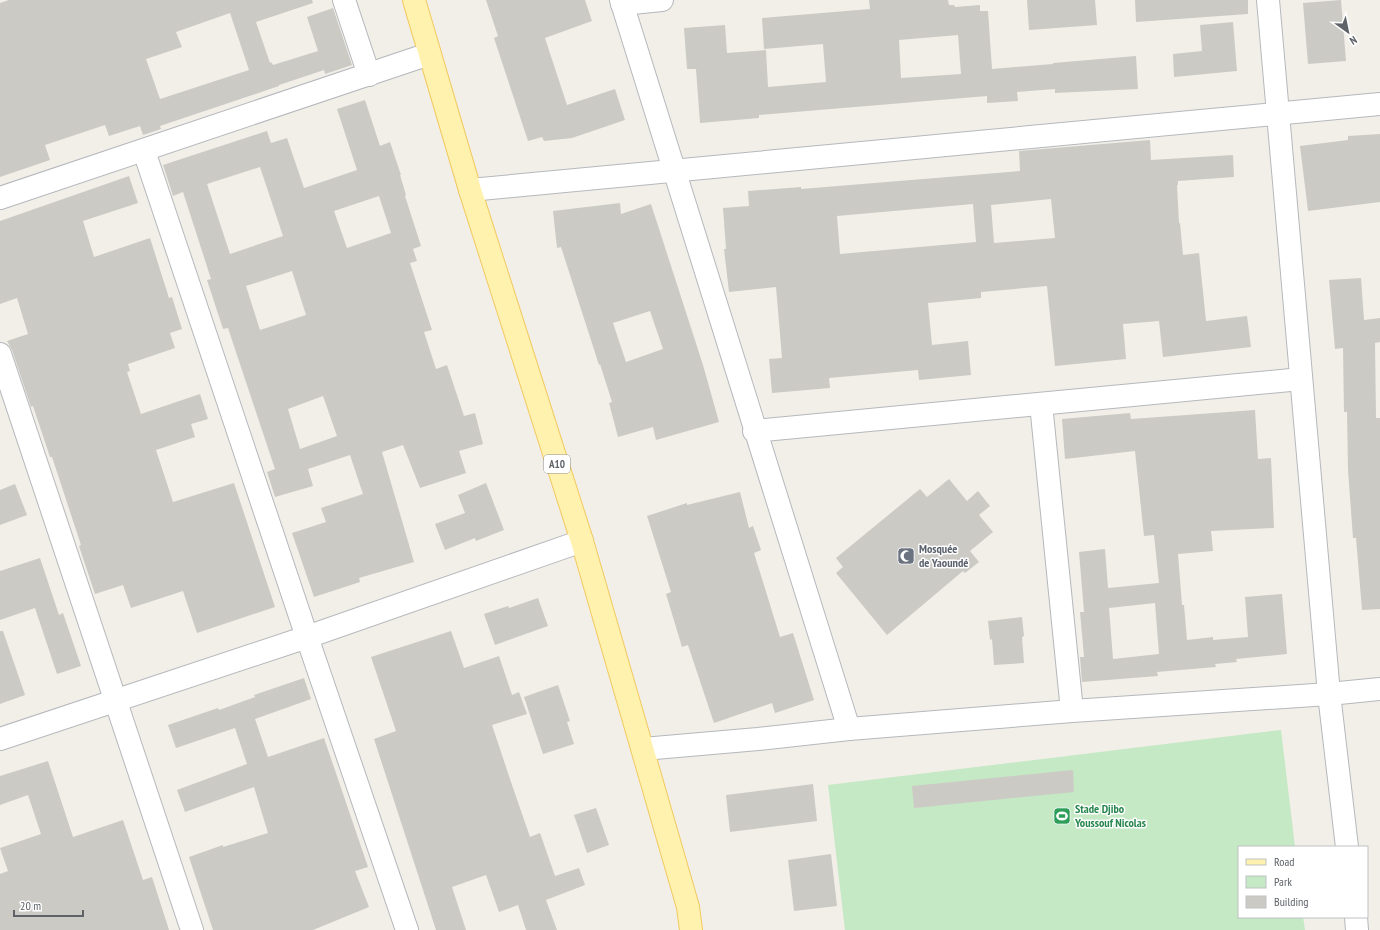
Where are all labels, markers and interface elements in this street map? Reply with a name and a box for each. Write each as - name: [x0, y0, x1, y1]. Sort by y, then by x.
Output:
- north arrow: [1328, 12, 1368, 52]
- text: N: [1347, 33, 1360, 48]
- road number: A10: [544, 455, 570, 473]
- place label: Mosquée de Yaoundé: [919, 541, 968, 570]
- mosque icon: Mosquée de Yaoundé: [896, 546, 916, 566]
- place label: Stade Djibo Youssouf Nicolas: [1074, 801, 1146, 830]
- sports icon: Stade Djibo Youssouf Nicolas: [1052, 806, 1072, 826]
- legend: [1238, 846, 1368, 918]
- text: Road: [1274, 854, 1294, 869]
- text: Park: [1274, 874, 1292, 889]
- scale bar: [14, 892, 83, 918]
- text: Building: [1274, 894, 1309, 909]
- text: 20 m: [20, 898, 41, 913]

